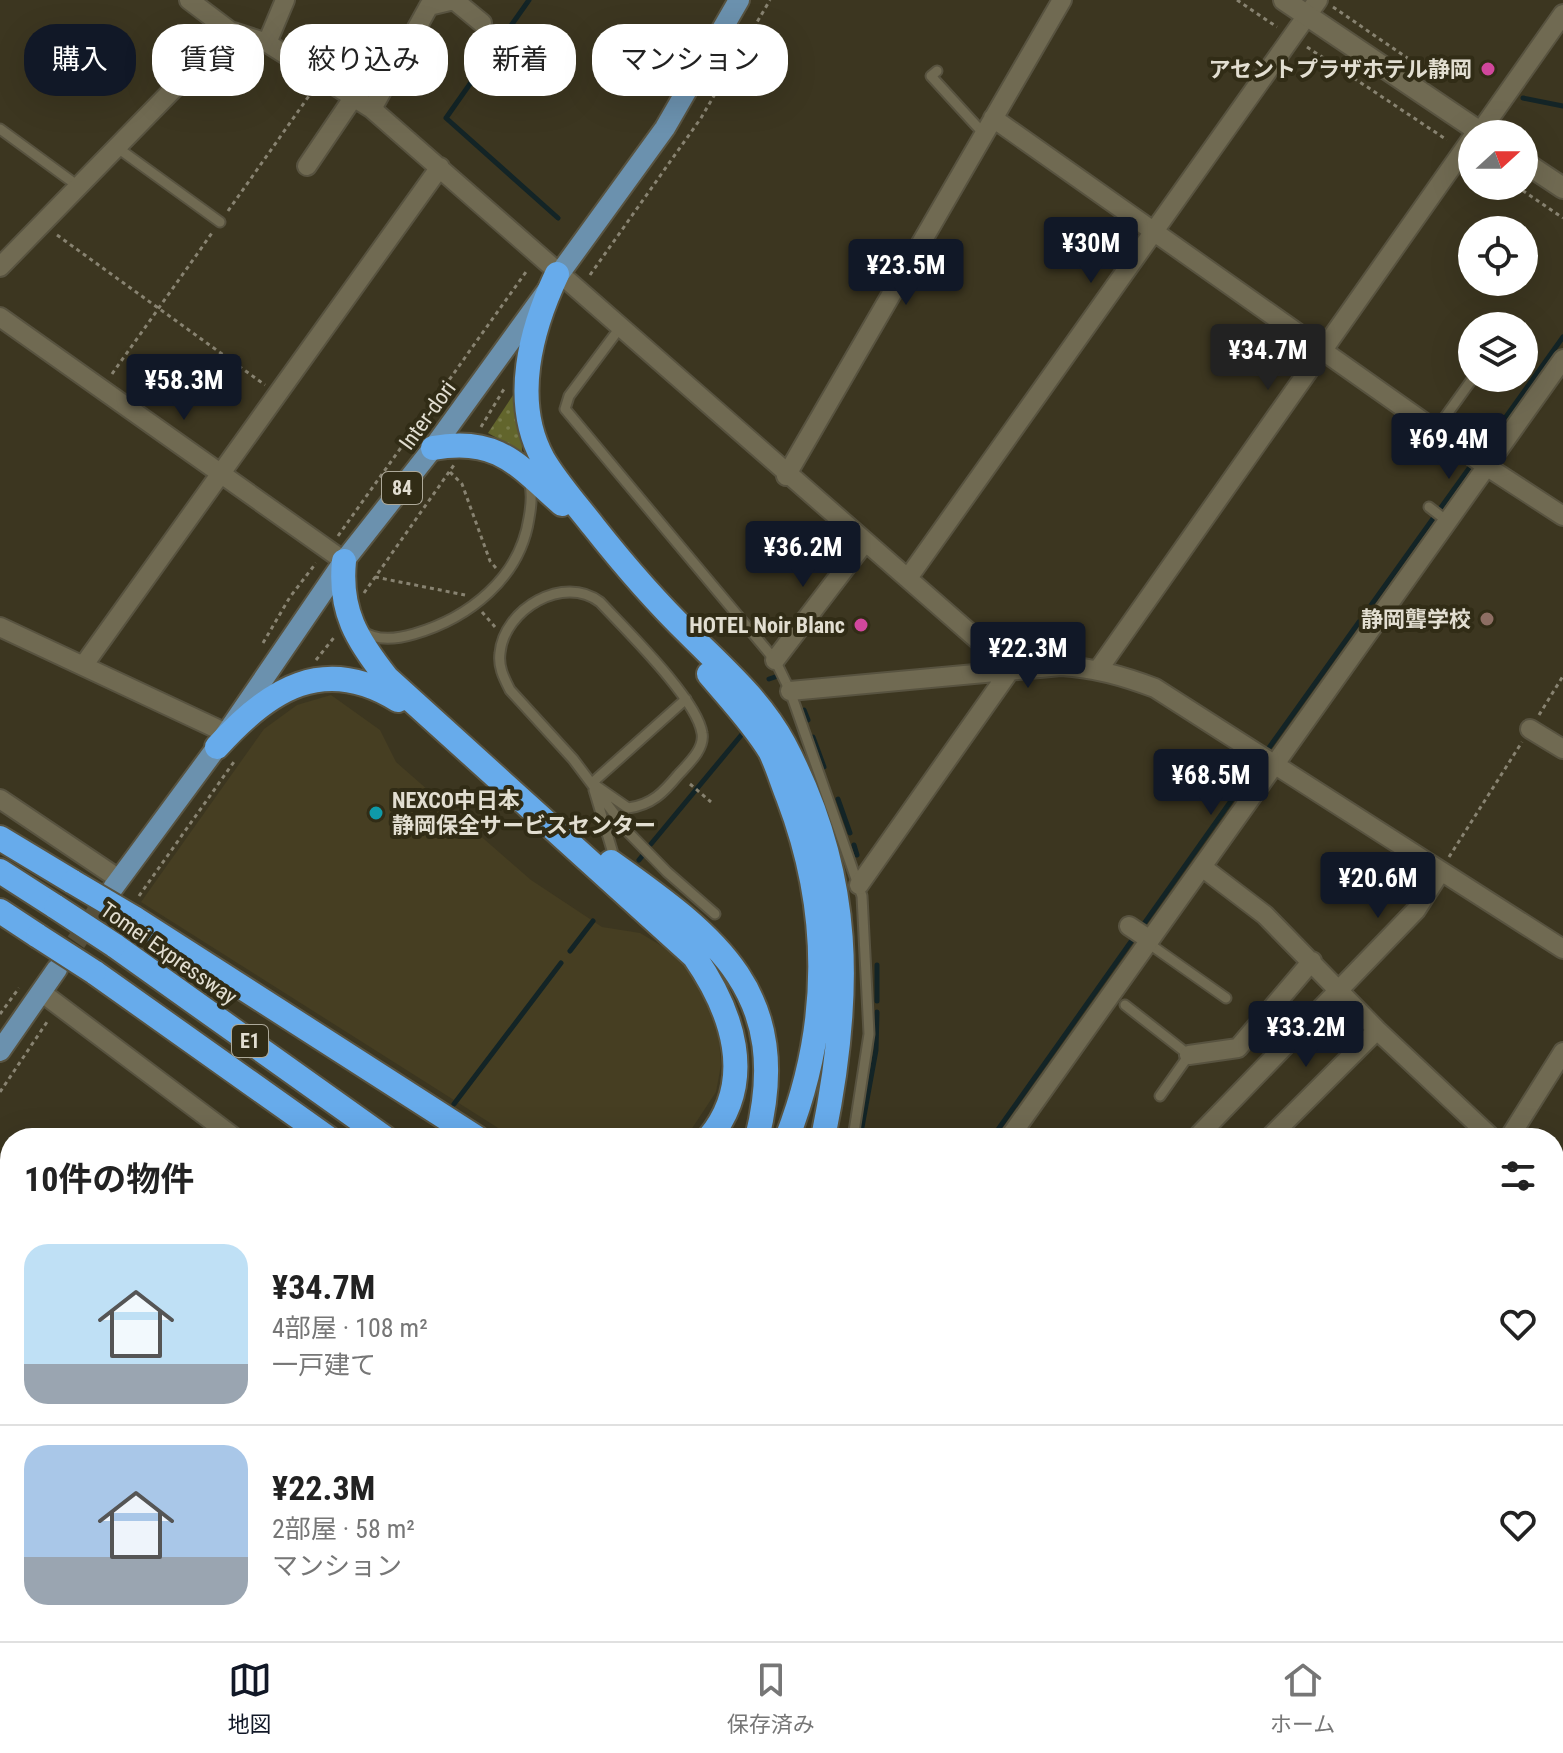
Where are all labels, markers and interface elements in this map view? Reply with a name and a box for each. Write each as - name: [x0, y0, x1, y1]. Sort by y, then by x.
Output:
- chip: 購入: [24, 24, 136, 96]
- chip: 賃貸: [152, 24, 264, 96]
- chip: 絞り込み: [280, 24, 448, 96]
- chip: 新着: [464, 24, 576, 96]
- chip: マンション: [592, 24, 788, 96]
- place label: アセントプラザホテル静岡: [1208, 57, 1472, 82]
- marker: アセントプラザホテル静岡: [1479, 60, 1497, 78]
- north arrow: [1458, 120, 1538, 200]
- map controls: [1458, 120, 1538, 392]
- button: locate: [1458, 216, 1538, 296]
- pin: ¥30M: [1044, 217, 1138, 285]
- text: ¥30M: [1062, 228, 1120, 258]
- pin: ¥23.5M: [841, 239, 971, 307]
- text: ¥23.5M: [866, 250, 946, 280]
- button: layers: [1458, 312, 1538, 392]
- pin: ¥34.7M: [1203, 324, 1333, 392]
- text: ¥34.7M: [1228, 335, 1308, 365]
- pin: ¥58.3M: [119, 354, 249, 422]
- text: ¥58.3M: [144, 365, 224, 395]
- street label: Inter-dori: [394, 376, 461, 455]
- pin: ¥69.4M: [1384, 413, 1514, 481]
- text: ¥69.4M: [1409, 424, 1489, 454]
- road number: 84: [382, 472, 422, 504]
- pin: ¥36.2M: [738, 521, 868, 589]
- text: ¥36.2M: [763, 532, 843, 562]
- place label: 静岡聾学校: [1361, 607, 1471, 632]
- marker: 静岡聾学校: [1478, 610, 1496, 628]
- place label: HOTEL Noir Blanc: [689, 613, 845, 638]
- marker: HOTEL Noir Blanc: [852, 616, 870, 634]
- pin: ¥22.3M: [963, 622, 1093, 690]
- text: ¥22.3M: [988, 633, 1068, 663]
- pin: ¥68.5M: [1146, 749, 1276, 817]
- text: ¥68.5M: [1171, 760, 1251, 790]
- place label: NEXCO中日本 静岡保全サービスセンター: [392, 788, 656, 838]
- marker: NEXCO中日本 静岡保全サービスセンター: [367, 804, 385, 822]
- pin: ¥20.6M: [1313, 852, 1443, 920]
- text: ¥20.6M: [1338, 863, 1418, 893]
- street label: Tomei Expressway: [96, 897, 242, 1010]
- pin: ¥33.2M: [1241, 1001, 1371, 1069]
- text: ¥33.2M: [1266, 1012, 1346, 1042]
- road number: E1: [232, 1025, 268, 1057]
- icon: filters: [1496, 1154, 1540, 1198]
- text: 10件の物件: [24, 1159, 194, 1199]
- text: ¥34.7M: [272, 1267, 375, 1307]
- icon: home: [88, 1276, 184, 1372]
- icon: heart: [1496, 1302, 1540, 1346]
- text: 4部屋 · 108 m²: [272, 1313, 428, 1343]
- text: 一戸建て: [272, 1350, 376, 1380]
- text: ¥22.3M: [272, 1468, 375, 1508]
- icon: home: [88, 1477, 184, 1573]
- icon: heart: [1496, 1503, 1540, 1547]
- text: 2部屋 · 58 m²: [272, 1514, 415, 1544]
- text: マンション: [272, 1551, 402, 1581]
- tab: 地図: [228, 1658, 272, 1738]
- tab: 保存済み: [727, 1658, 815, 1738]
- tab: ホーム: [1270, 1658, 1335, 1738]

